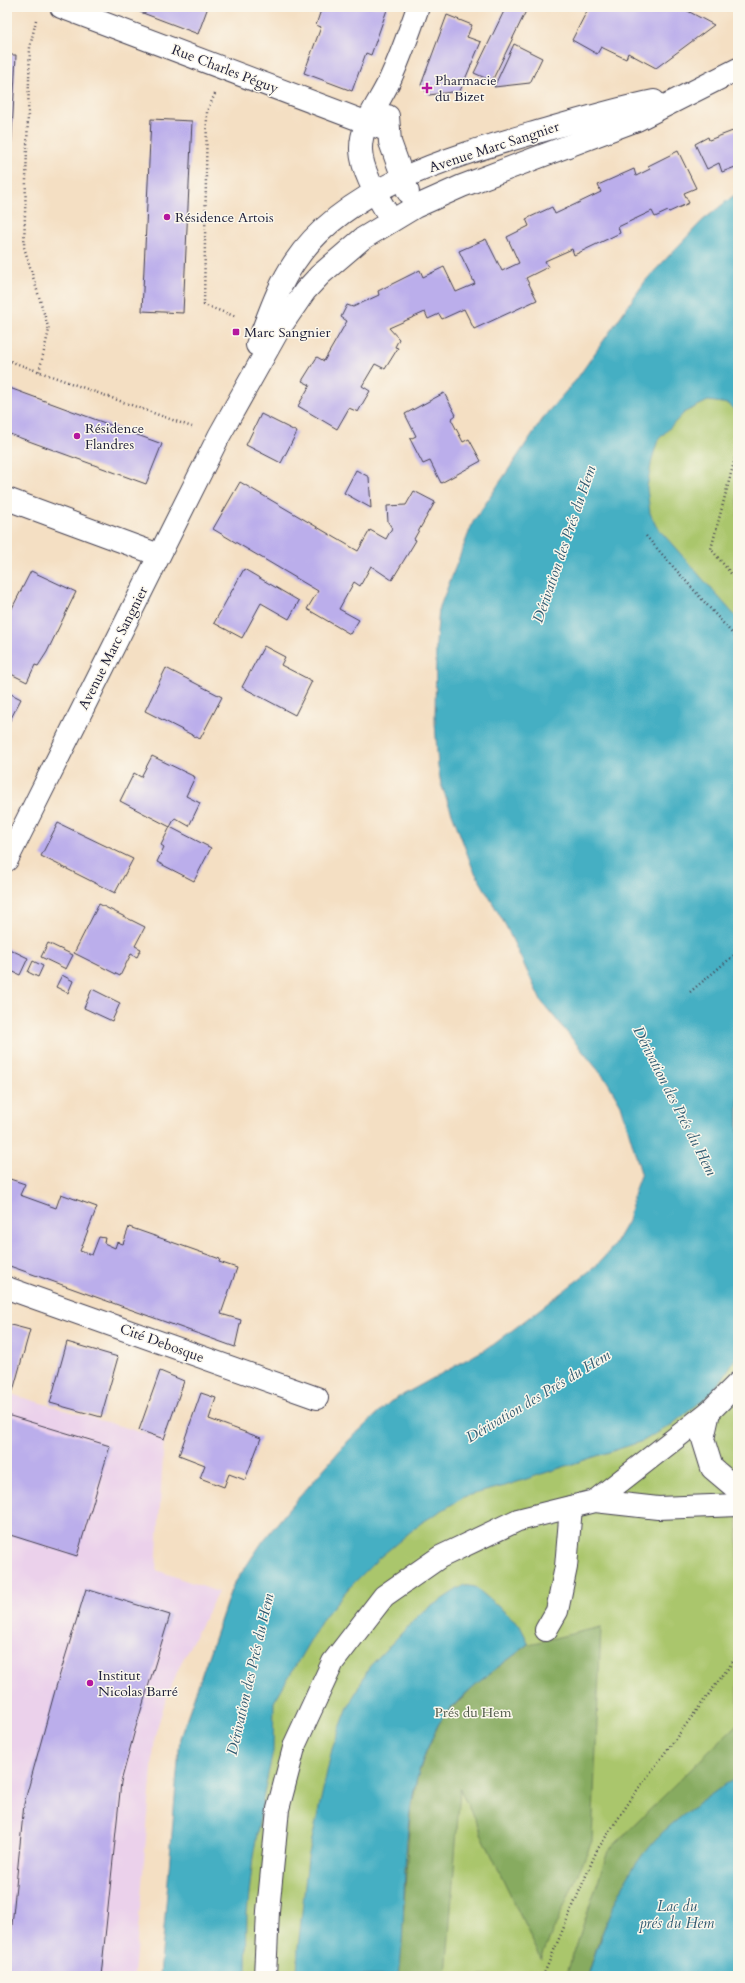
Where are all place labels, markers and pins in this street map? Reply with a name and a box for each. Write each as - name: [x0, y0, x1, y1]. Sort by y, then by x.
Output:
- place label: Pharmacie du Bizet: [435, 71, 497, 106]
- marker: Pharmacie du Bizet: [422, 83, 432, 93]
- place label: Résidence Artois: [175, 208, 274, 227]
- marker: Résidence Artois: [162, 212, 172, 222]
- place label: Marc Sangnier: [244, 323, 332, 342]
- marker: Marc Sangnier: [231, 327, 241, 337]
- place label: Résidence Flandres: [85, 419, 144, 454]
- marker: Résidence Flandres: [72, 431, 82, 441]
- place label: Institut Nicolas Barré: [98, 1666, 178, 1701]
- marker: Institut Nicolas Barré: [85, 1678, 95, 1688]

